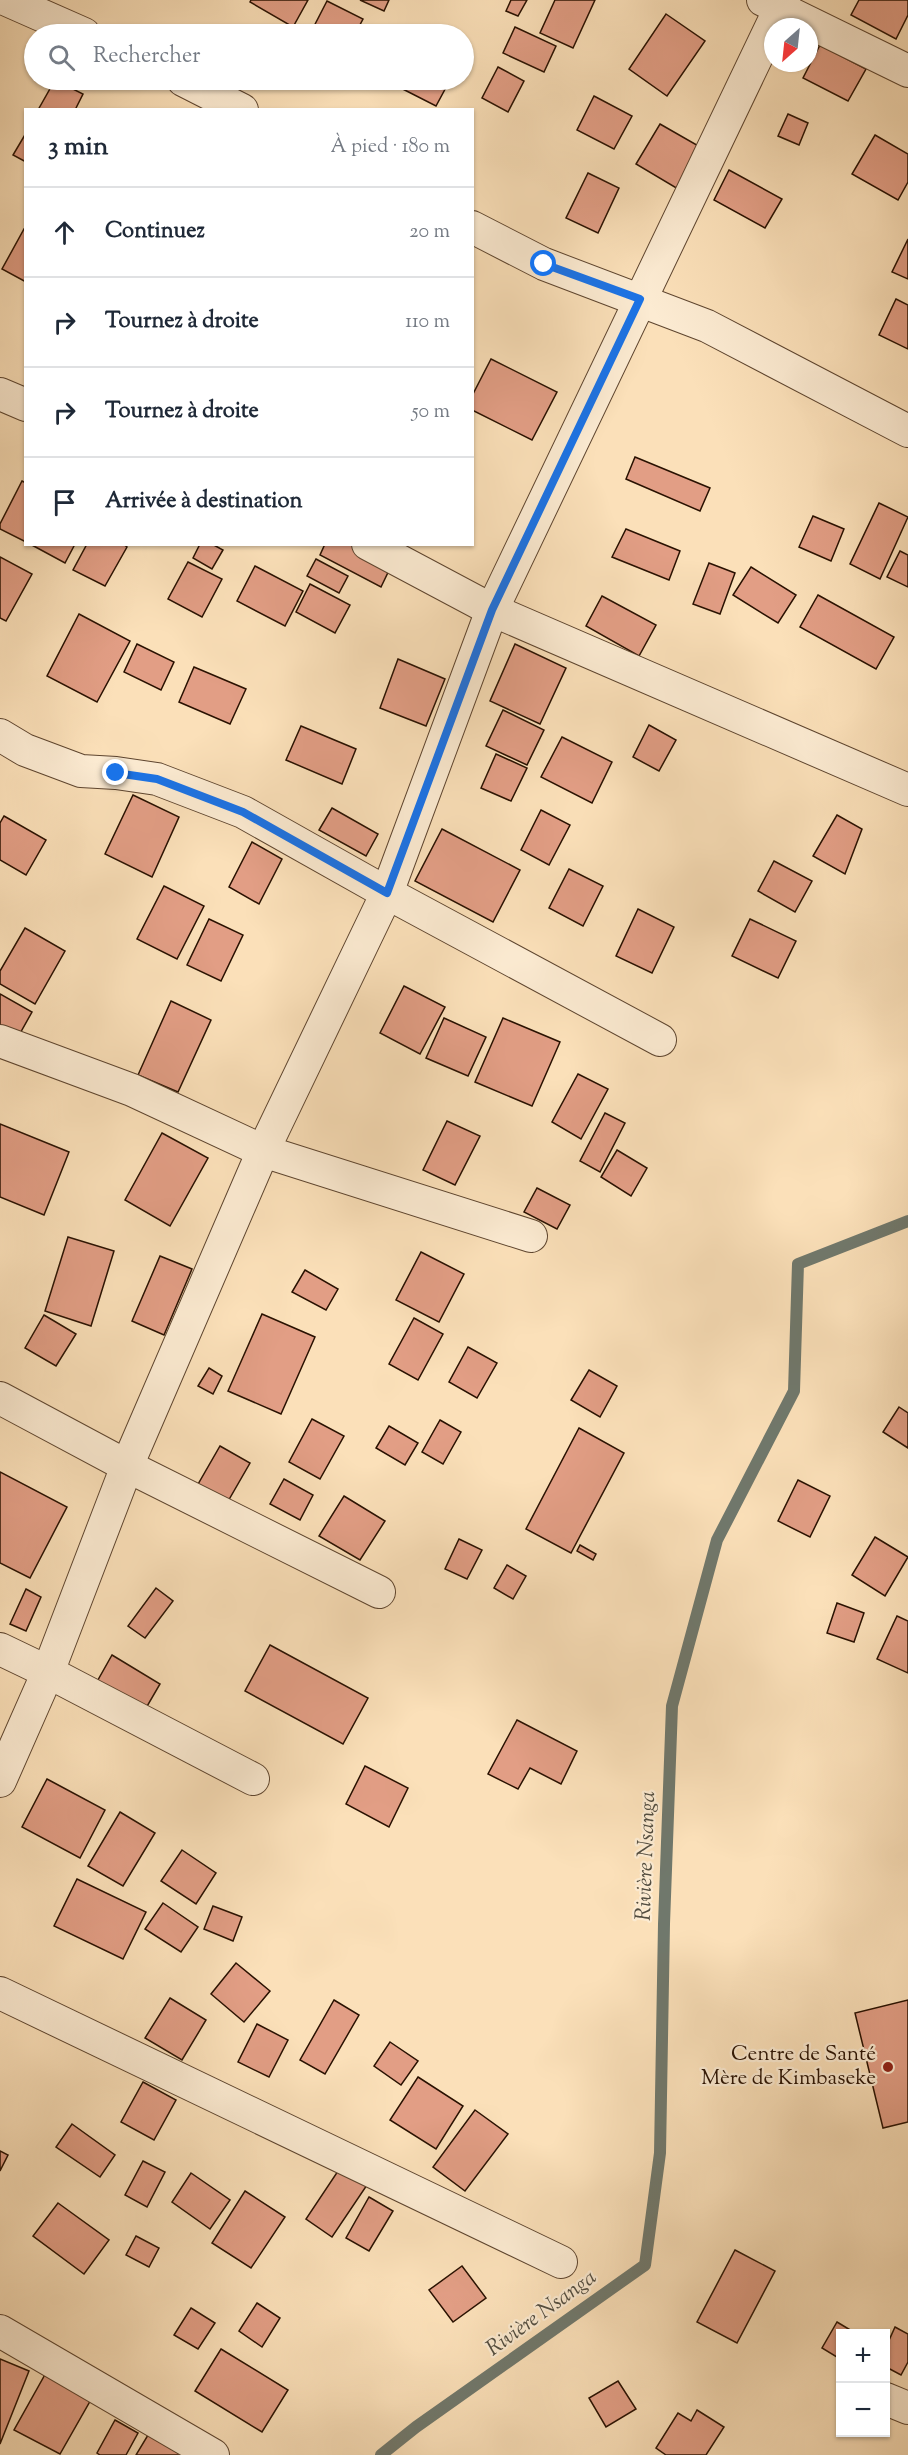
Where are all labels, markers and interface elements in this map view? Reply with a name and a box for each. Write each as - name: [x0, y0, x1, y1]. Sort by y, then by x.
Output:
- north arrow: [764, 18, 818, 72]
- search box: [24, 24, 474, 90]
- icon: search: [45, 41, 78, 74]
- text: Rechercher: [93, 41, 200, 73]
- text: 3 min: [48, 129, 108, 166]
- text: À pied · 180 m: [330, 133, 450, 162]
- icon: ahead: [48, 216, 81, 249]
- text: Continuez: [105, 216, 205, 248]
- text: 20 m: [409, 218, 450, 247]
- route start: [530, 250, 556, 276]
- icon: right: [48, 306, 81, 339]
- text: Tournez à droite: [105, 306, 259, 338]
- text: 110 m: [405, 308, 450, 337]
- icon: right: [48, 396, 81, 429]
- text: Tournez à droite: [105, 396, 259, 428]
- text: 50 m: [412, 398, 450, 427]
- icon: arrive: [48, 486, 81, 519]
- text: Arrivée à destination: [105, 486, 302, 518]
- route end: [102, 759, 128, 785]
- water label: Rivière Nsanga: [629, 1791, 665, 1921]
- place label: Centre de Santé Mère de Kimbaseke: [701, 2040, 876, 2094]
- marker: Centre de Santé Mère de Kimbaseke: [881, 2060, 895, 2074]
- water label: Rivière Nsanga: [480, 2263, 604, 2365]
- map controls: [836, 2329, 890, 2437]
- button: +: [836, 2329, 890, 2383]
- button: −: [836, 2383, 890, 2437]

